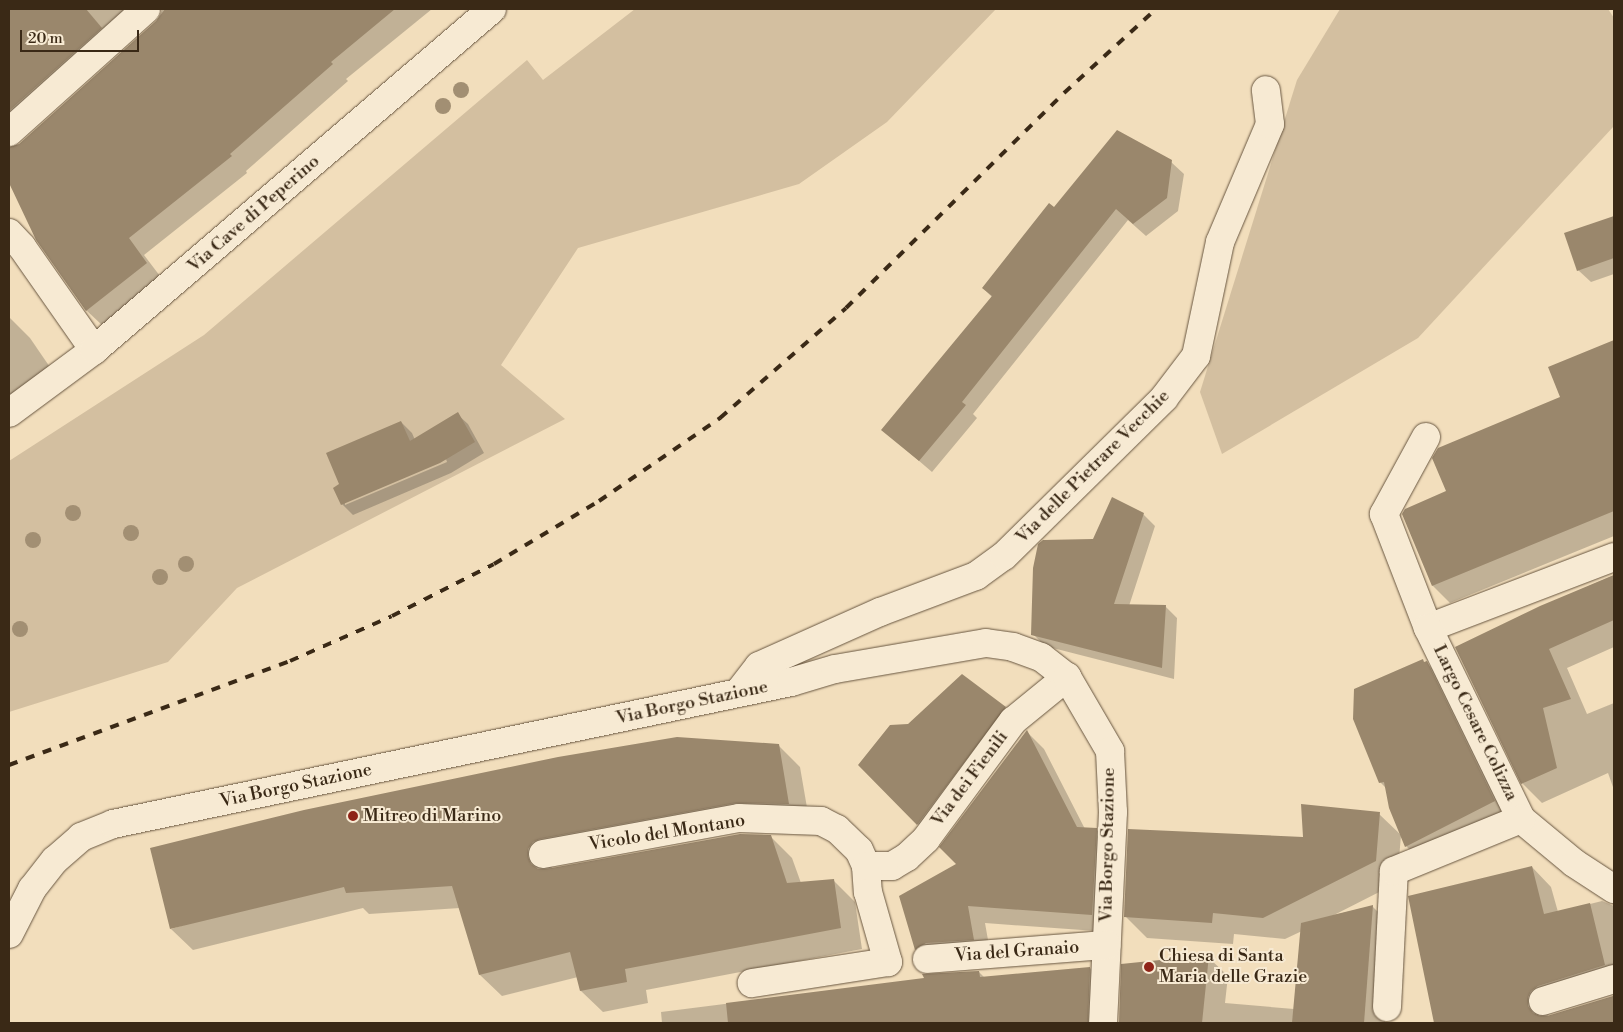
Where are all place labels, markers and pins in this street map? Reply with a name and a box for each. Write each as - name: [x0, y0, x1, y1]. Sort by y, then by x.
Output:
- place label: Mitreo di Marino: [363, 805, 501, 827]
- marker: Mitreo di Marino: [347, 810, 359, 822]
- place label: Chiesa di Santa Maria delle Grazie: [1159, 946, 1307, 989]
- marker: Chiesa di Santa Maria delle Grazie: [1143, 961, 1155, 973]

